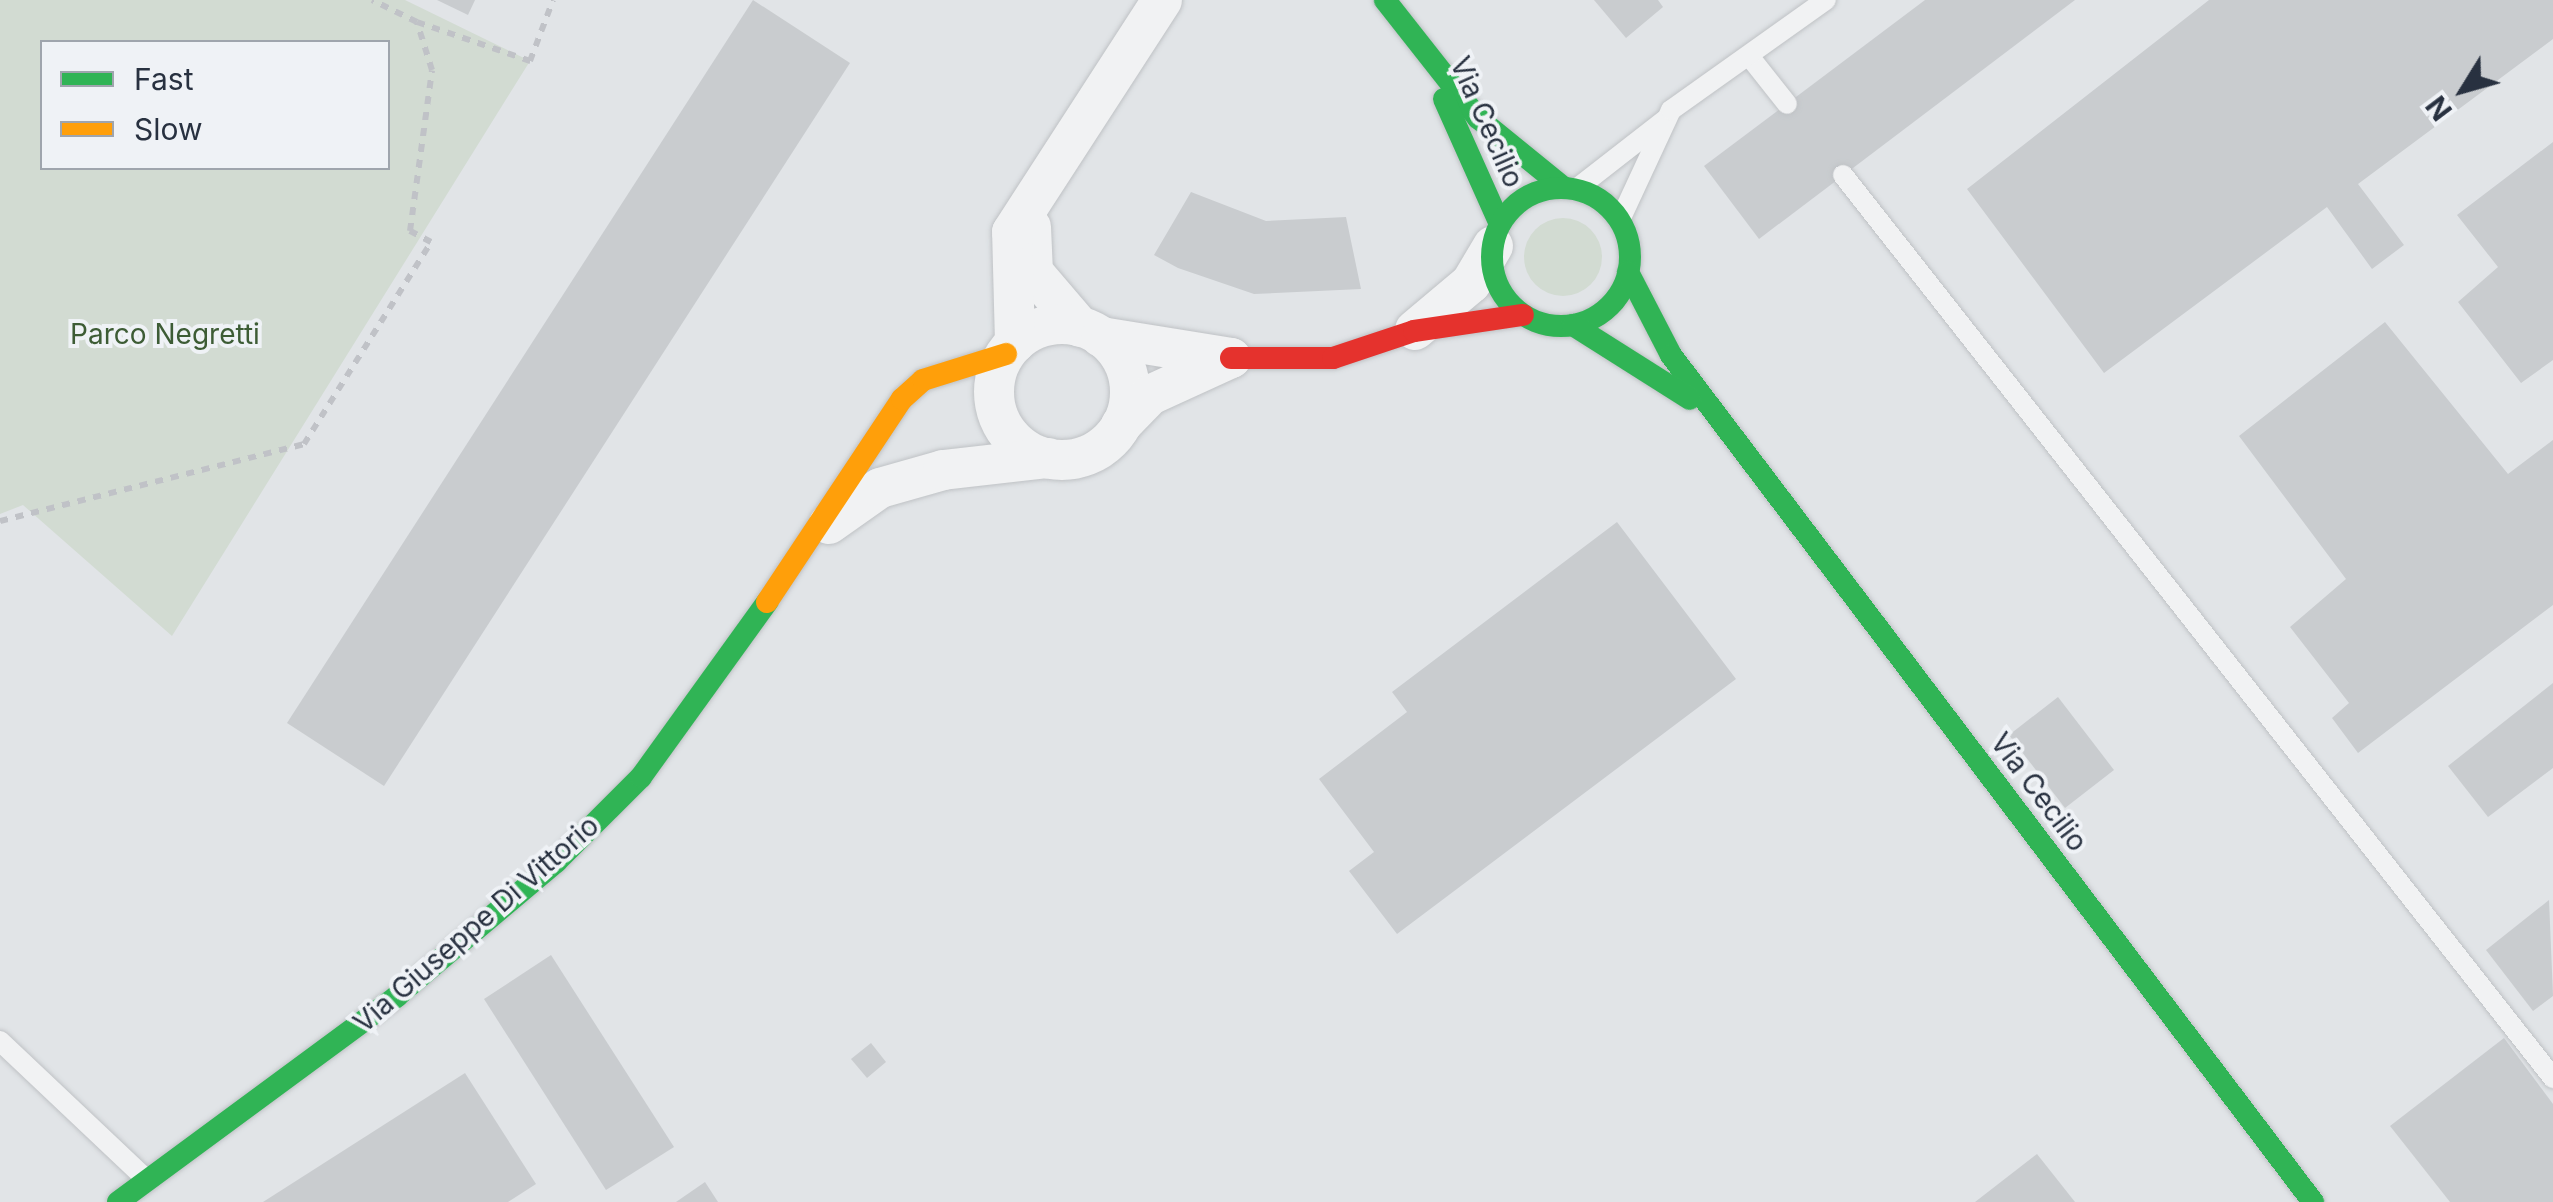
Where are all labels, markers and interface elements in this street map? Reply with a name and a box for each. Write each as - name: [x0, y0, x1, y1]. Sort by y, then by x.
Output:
- legend: [40, 40, 390, 170]
- north arrow: [2413, 40, 2513, 140]
- street label: Via Cecilio: [1443, 51, 1531, 193]
- text: Fast: [134, 61, 193, 97]
- text: N: [2419, 89, 2459, 127]
- text: Slow: [134, 111, 203, 147]
- park label: Parco Negretti: [70, 317, 260, 351]
- street label: Via Cecilio: [1984, 726, 2094, 858]
- street label: Via Giuseppe Di Vittorio: [347, 809, 605, 1039]

